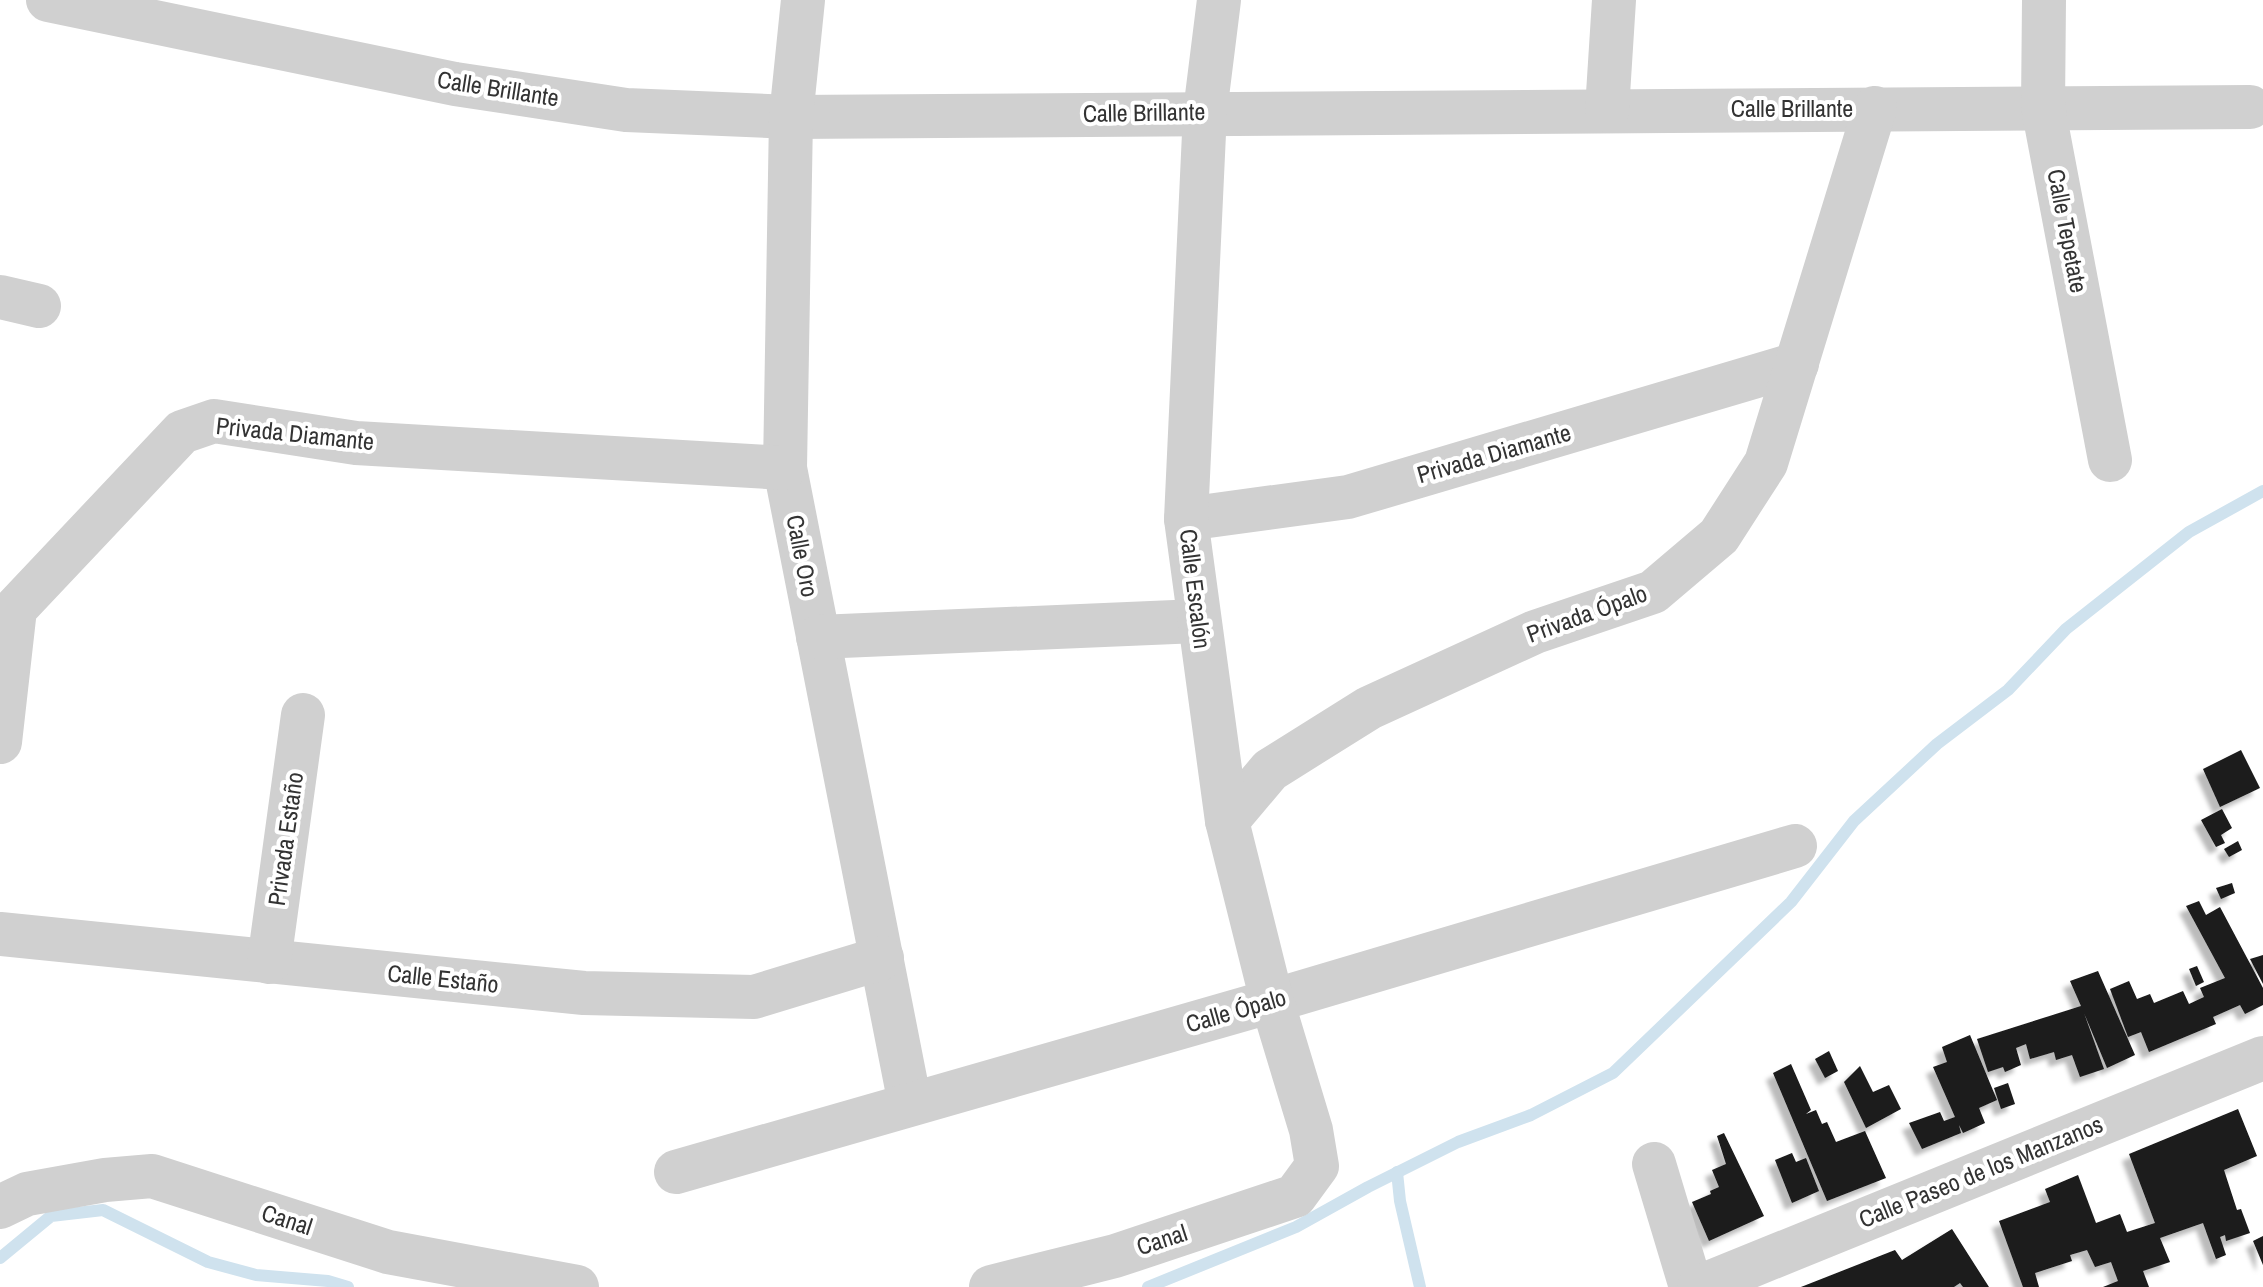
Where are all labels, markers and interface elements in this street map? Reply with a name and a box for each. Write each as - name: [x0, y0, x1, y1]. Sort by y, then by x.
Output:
- street label: Calle Brillante: [435, 63, 561, 113]
- street label: Calle Brillante: [1731, 92, 1853, 124]
- street label: Calle Brillante: [1082, 95, 1206, 129]
- street label: Calle Tepetate: [2040, 166, 2096, 295]
- street label: Privada Diamante: [215, 409, 376, 457]
- street label: Privada Diamante: [1413, 416, 1574, 490]
- street label: Calle Oro: [779, 512, 827, 600]
- street label: Calle Escalón: [1173, 527, 1219, 651]
- street label: Privada Ópalo: [1522, 577, 1651, 650]
- street label: Privada Estaño: [260, 770, 310, 908]
- street label: Calle Estaño: [386, 956, 500, 1000]
- street label: Calle Ópalo: [1182, 980, 1290, 1040]
- street label: Calle Paseo de los Manzanos: [1854, 1107, 2107, 1235]
- street label: Canal: [258, 1196, 317, 1242]
- street label: Canal: [1132, 1216, 1191, 1262]

